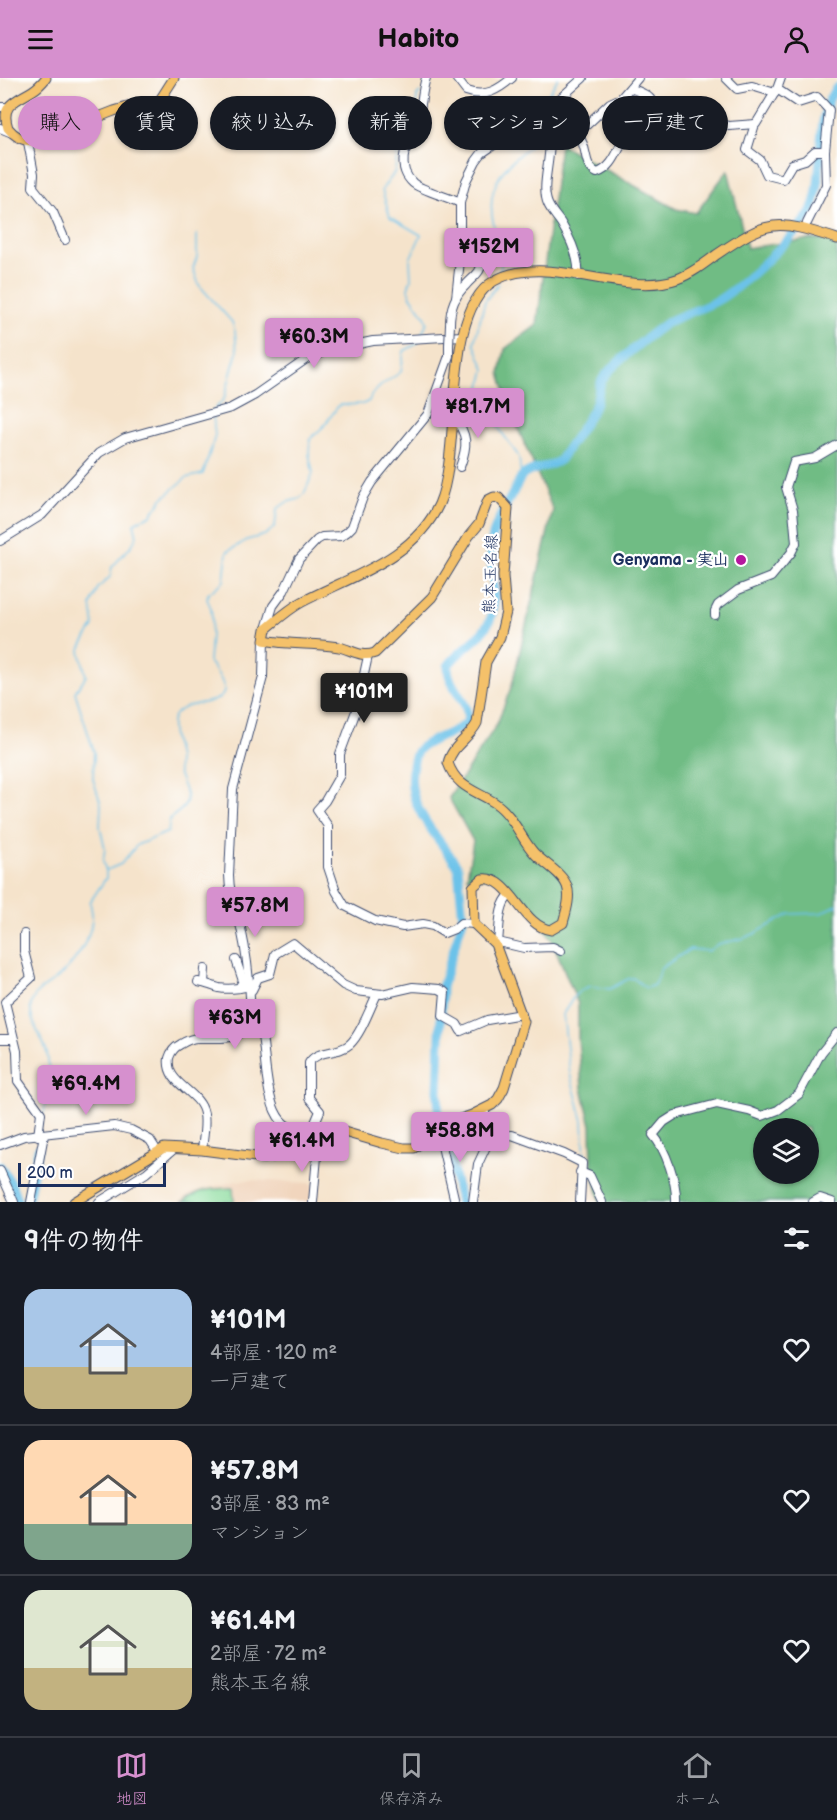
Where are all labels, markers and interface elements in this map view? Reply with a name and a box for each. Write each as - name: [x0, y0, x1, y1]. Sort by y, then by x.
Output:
- icon: menu: [24, 23, 57, 56]
- text: Habito: [378, 23, 459, 55]
- icon: person: [780, 23, 813, 56]
- chip: 購入: [18, 96, 102, 150]
- chip: 賃貸: [114, 96, 198, 150]
- chip: 絞り込み: [210, 96, 336, 150]
- chip: 新着: [348, 96, 432, 150]
- chip: マンション: [444, 96, 590, 150]
- chip: 一戸建て: [602, 96, 728, 150]
- pin: ¥152M: [447, 228, 531, 279]
- text: ¥152M: [458, 235, 520, 259]
- pin: ¥60.3M: [265, 318, 363, 369]
- text: ¥60.3M: [279, 325, 349, 349]
- pin: ¥81.7M: [429, 388, 527, 439]
- text: ¥81.7M: [445, 395, 511, 419]
- street label: 熊本玉名線: [480, 534, 502, 614]
- place label: Genyama - 実山: [613, 551, 729, 570]
- marker: Genyama - 実山: [734, 553, 748, 567]
- pin: ¥101M: [322, 673, 406, 724]
- text: ¥101M: [335, 680, 393, 704]
- pin: ¥57.8M: [206, 887, 304, 938]
- text: ¥57.8M: [221, 894, 289, 918]
- pin: ¥63M: [199, 999, 271, 1050]
- text: ¥63M: [208, 1006, 262, 1030]
- pin: ¥69.4M: [37, 1065, 135, 1116]
- text: ¥69.4M: [51, 1072, 121, 1096]
- pin: ¥58.8M: [411, 1112, 509, 1163]
- map controls: [753, 1118, 819, 1184]
- button: layers: [753, 1118, 819, 1184]
- text: ¥58.8M: [425, 1119, 495, 1143]
- pin: ¥61.4M: [253, 1122, 351, 1173]
- text: ¥61.4M: [269, 1129, 335, 1153]
- scale bar: [18, 1160, 166, 1188]
- text: 200 m: [27, 1164, 73, 1183]
- icon: filters: [780, 1222, 813, 1255]
- text: 9件の物件: [24, 1226, 143, 1257]
- text: ¥101M: [210, 1305, 287, 1336]
- icon: home: [72, 1313, 144, 1385]
- icon: heart: [780, 1333, 813, 1366]
- text: 4部屋 · 120 m²: [210, 1341, 337, 1365]
- text: 一戸建て: [210, 1370, 290, 1394]
- text: ¥57.8M: [210, 1456, 299, 1487]
- icon: home: [72, 1464, 144, 1536]
- icon: heart: [780, 1484, 813, 1517]
- text: 3部屋 · 83 m²: [210, 1492, 330, 1516]
- text: マンション: [210, 1521, 309, 1545]
- text: ¥61.4M: [210, 1606, 296, 1637]
- icon: home: [72, 1614, 144, 1686]
- icon: heart: [780, 1634, 813, 1667]
- text: 2部屋 · 72 m²: [210, 1642, 327, 1666]
- text: 熊本玉名線: [210, 1671, 310, 1695]
- tab: 地図: [115, 1749, 148, 1809]
- tab: 保存済み: [379, 1749, 443, 1809]
- tab: ホーム: [674, 1749, 722, 1809]

